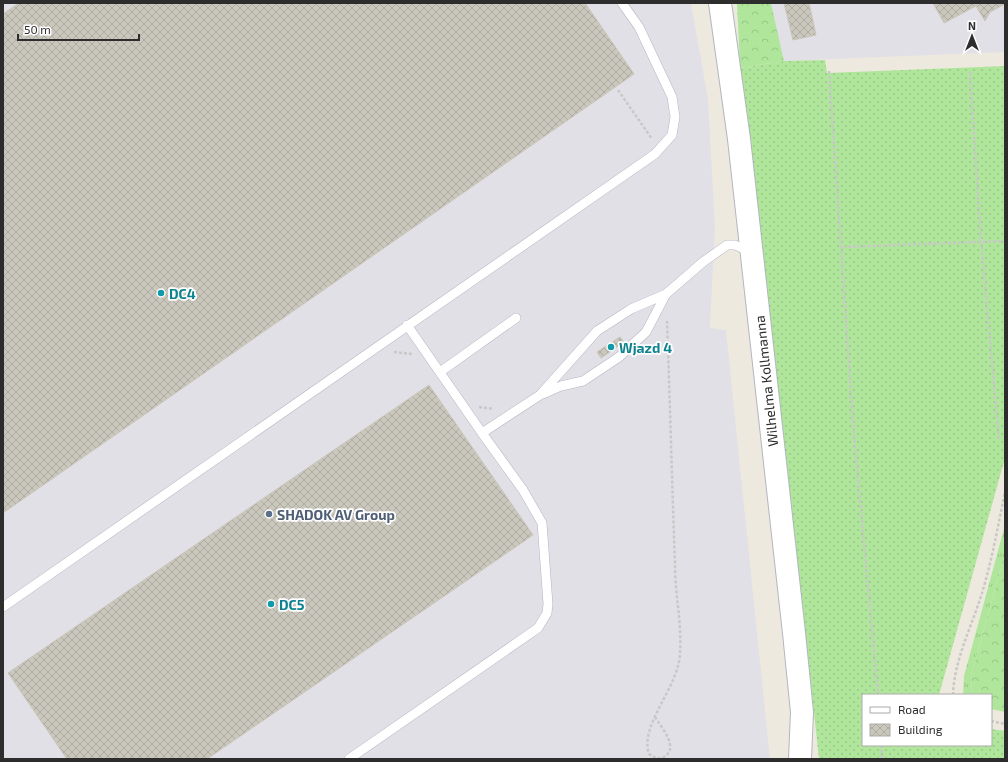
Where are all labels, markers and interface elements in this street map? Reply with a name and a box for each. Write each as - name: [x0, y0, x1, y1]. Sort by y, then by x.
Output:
- scale bar: [18, 16, 139, 42]
- north arrow: [952, 16, 992, 56]
- text: N: [968, 19, 976, 32]
- text: 50 m: [24, 22, 51, 36]
- place label: DC4: [169, 285, 196, 302]
- marker: DC4: [156, 288, 166, 298]
- street label: Wilhelma Kollmanna: [751, 314, 781, 448]
- place label: Wjazd 4: [619, 339, 672, 356]
- marker: Wjazd 4: [606, 342, 616, 352]
- place label: SHADOK AV Group: [277, 506, 395, 523]
- marker: SHADOK AV Group: [264, 509, 274, 519]
- place label: DC5: [279, 596, 305, 613]
- marker: DC5: [266, 599, 276, 609]
- legend: [862, 694, 992, 746]
- text: Road: [898, 702, 926, 716]
- text: Building: [898, 722, 943, 736]

